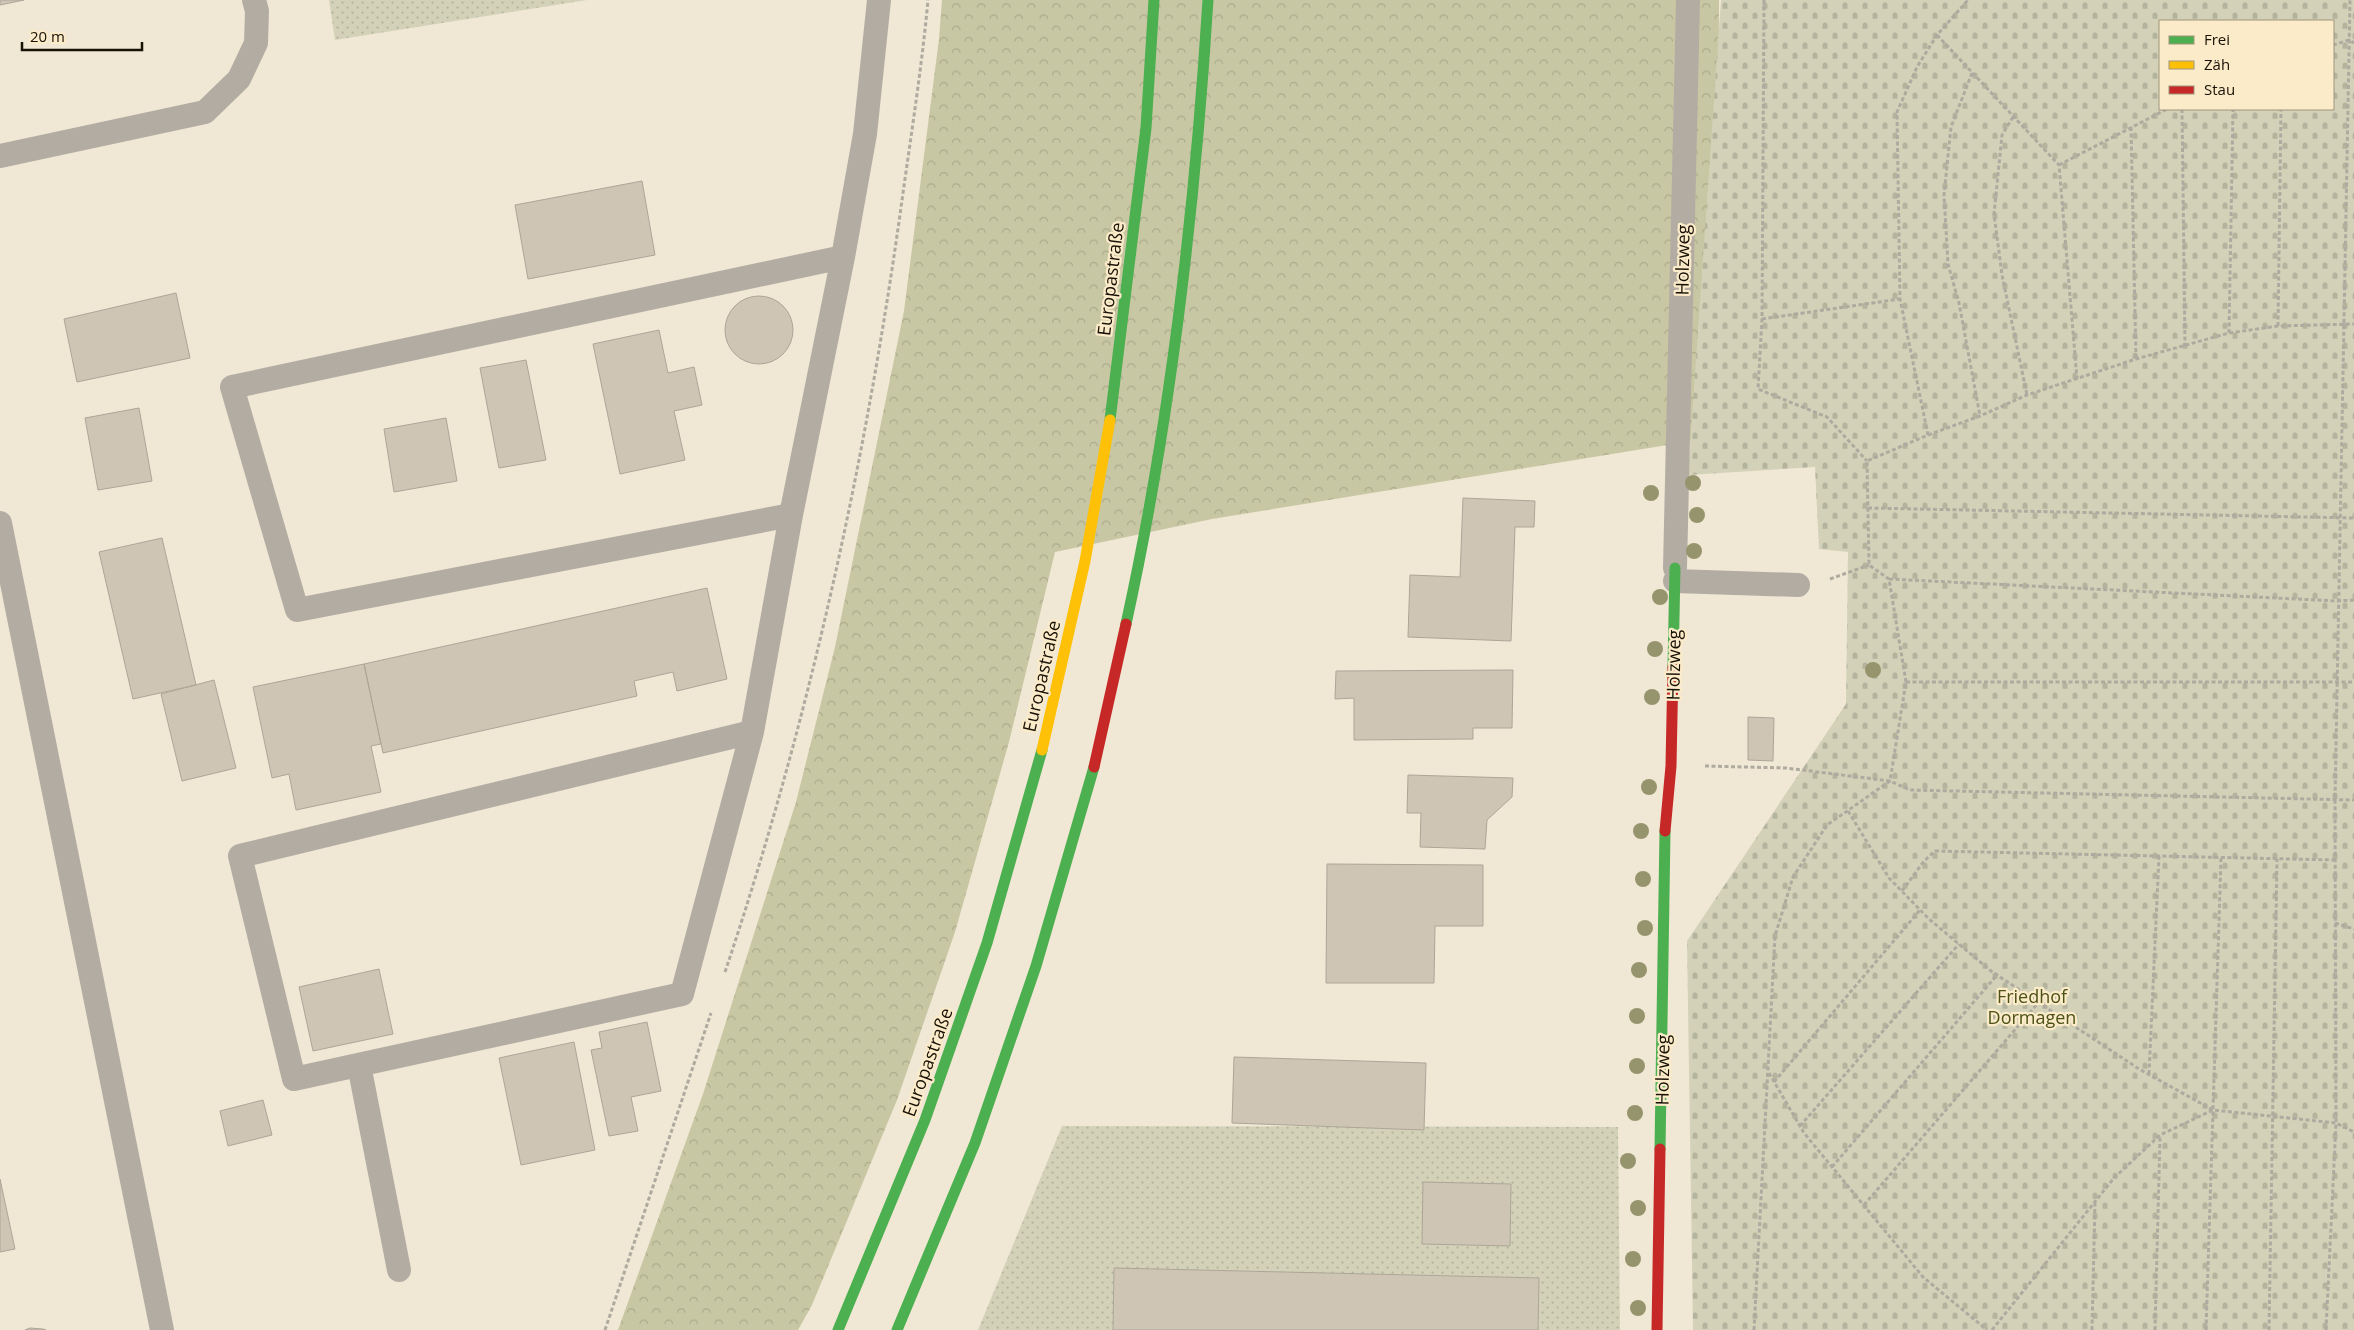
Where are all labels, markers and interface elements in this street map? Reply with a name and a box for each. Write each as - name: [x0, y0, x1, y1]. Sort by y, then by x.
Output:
- scale bar: [22, 20, 142, 52]
- legend: [2159, 20, 2334, 110]
- text: 20 m: [30, 26, 65, 46]
- text: Frei: [2204, 29, 2230, 49]
- text: Zäh: [2204, 54, 2230, 74]
- text: Stau: [2204, 79, 2235, 99]
- street label: Europastraße: [1091, 221, 1129, 337]
- street label: Holzweg: [1669, 224, 1695, 296]
- street label: Europastraße: [1016, 618, 1066, 734]
- street label: Holzweg: [1660, 629, 1686, 701]
- park label: Friedhof Dormagen: [1988, 984, 2076, 1029]
- street label: Europastraße: [896, 1004, 958, 1120]
- street label: Holzweg: [1649, 1034, 1675, 1106]

